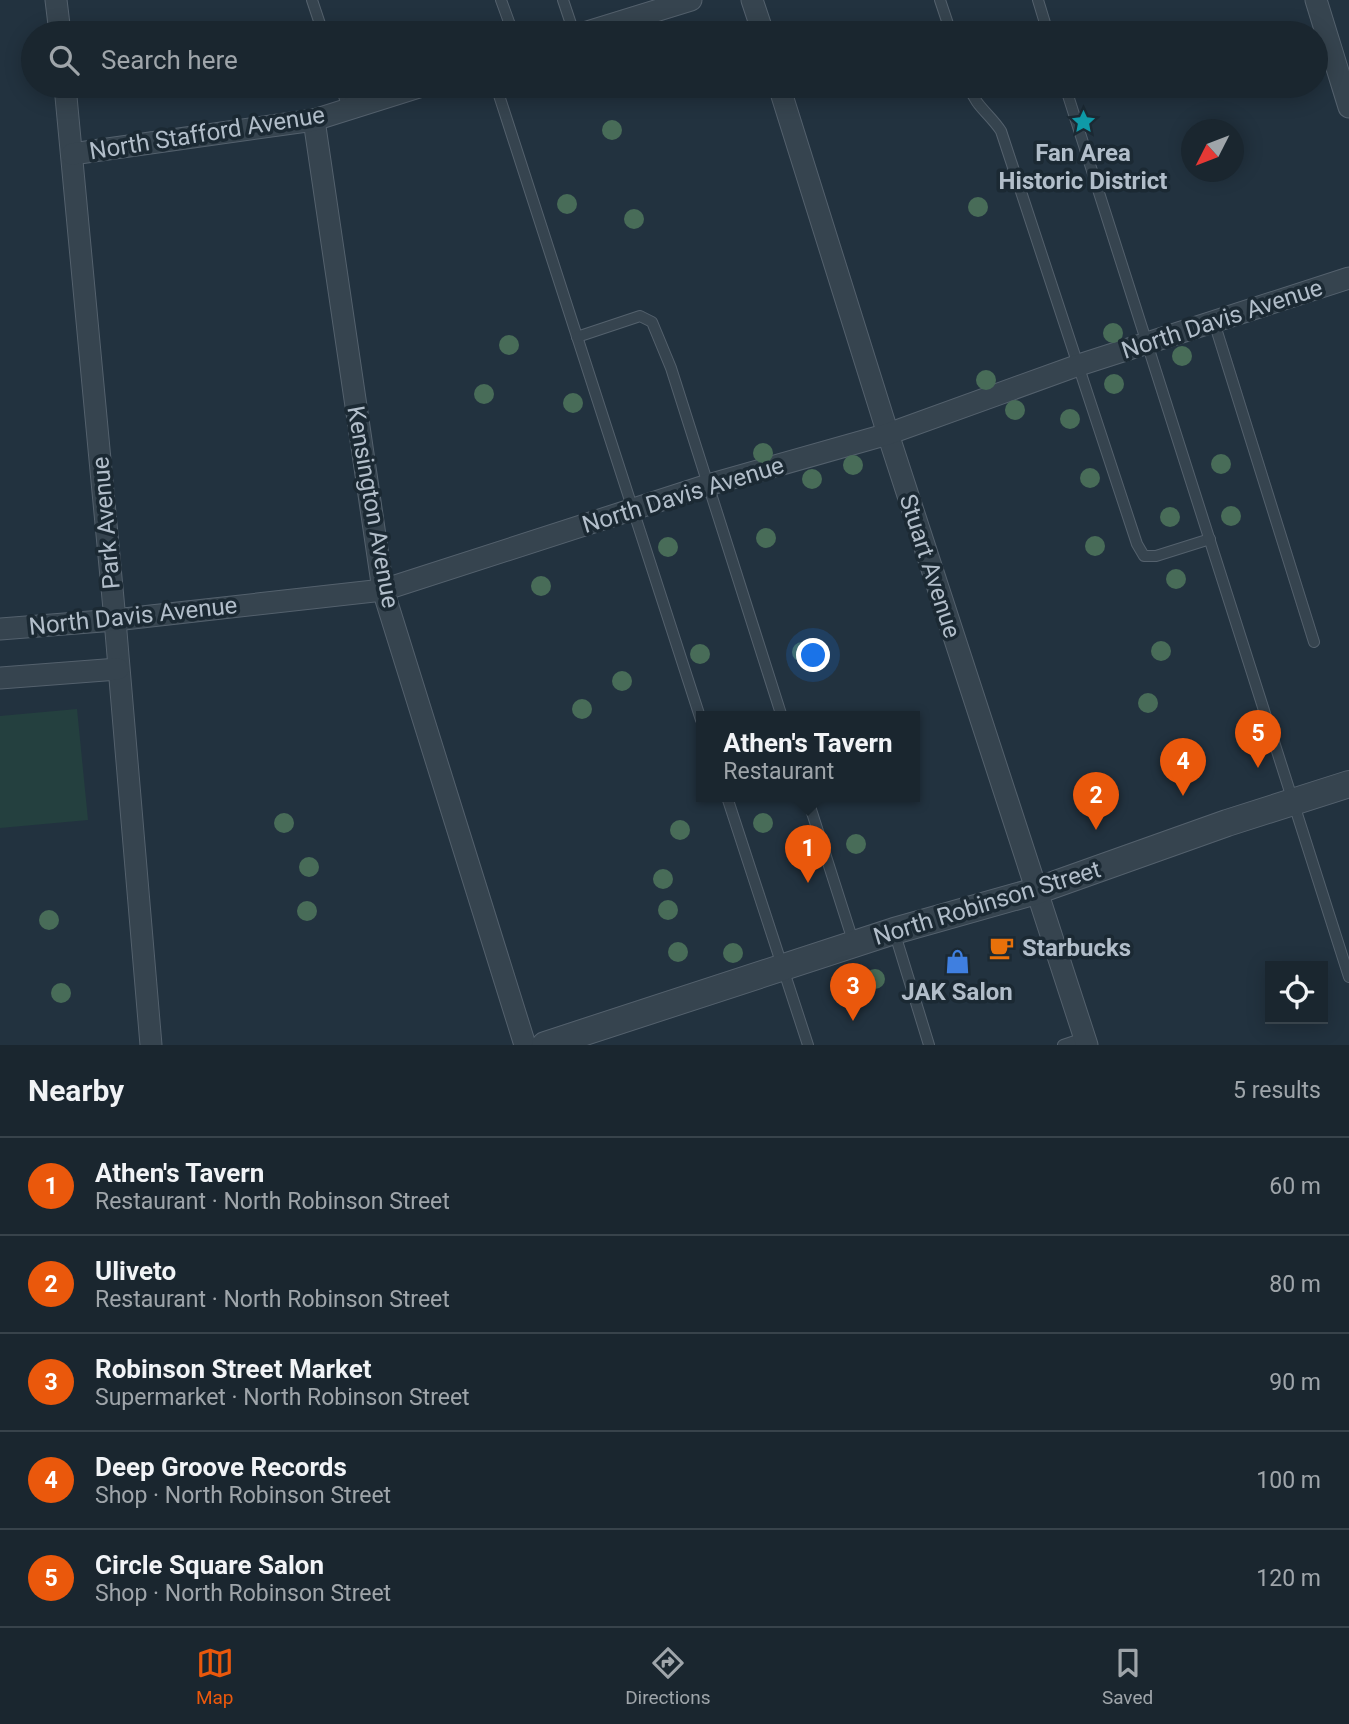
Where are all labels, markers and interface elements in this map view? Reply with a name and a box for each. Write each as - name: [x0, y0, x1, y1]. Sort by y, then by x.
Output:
- search box: [21, 21, 1328, 98]
- icon: search: [45, 41, 83, 79]
- text: Search here: [101, 45, 238, 75]
- street label: North Stafford Avenue: [87, 101, 327, 165]
- place icon: Fan Area Historic District: [1069, 108, 1097, 136]
- north arrow: [1181, 119, 1244, 182]
- place label: Fan Area Historic District: [999, 139, 1167, 195]
- street label: North Davis Avenue: [1118, 273, 1326, 365]
- street label: Kensington Avenue: [341, 404, 405, 610]
- street label: North Davis Avenue: [579, 451, 787, 539]
- street label: Park Avenue: [86, 456, 126, 590]
- street label: Stuart Avenue: [894, 491, 966, 641]
- street label: North Davis Avenue: [27, 591, 239, 641]
- your location: [796, 638, 830, 672]
- pin: 5: [1235, 710, 1281, 768]
- popup: [696, 711, 920, 802]
- text: Athen's Tavern: [723, 728, 893, 758]
- pin: 4: [1160, 738, 1206, 796]
- text: Restaurant: [723, 758, 834, 785]
- pin: 2: [1073, 772, 1119, 830]
- pin: 1: [785, 825, 831, 883]
- street label: North Robinson Street: [870, 855, 1104, 951]
- cafe icon: Starbucks: [988, 934, 1016, 962]
- place label: Starbucks: [1022, 934, 1131, 962]
- shop icon: JAK Salon: [943, 947, 971, 975]
- map controls: [1265, 961, 1328, 1024]
- button: locate: [1265, 961, 1328, 1024]
- pin: 3: [830, 963, 876, 1021]
- place label: JAK Salon: [901, 978, 1013, 1006]
- text: Nearby: [28, 1073, 124, 1108]
- text: 5 results: [1233, 1077, 1321, 1104]
- text: Athen's Tavern: [95, 1158, 264, 1188]
- text: 1: [44, 1173, 58, 1200]
- text: 60 m: [1269, 1173, 1321, 1200]
- text: Restaurant · North Robinson Street: [95, 1188, 450, 1215]
- text: Uliveto: [95, 1256, 176, 1286]
- text: 2: [44, 1271, 58, 1298]
- text: 80 m: [1269, 1271, 1321, 1298]
- text: Restaurant · North Robinson Street: [95, 1286, 450, 1313]
- text: Robinson Street Market: [95, 1354, 372, 1384]
- text: 3: [44, 1369, 58, 1396]
- text: 90 m: [1269, 1369, 1321, 1396]
- text: Supermarket · North Robinson Street: [95, 1384, 470, 1411]
- text: Deep Groove Records: [95, 1452, 347, 1482]
- text: 4: [44, 1467, 58, 1494]
- text: 100 m: [1256, 1467, 1321, 1494]
- text: Shop · North Robinson Street: [95, 1482, 391, 1509]
- text: Circle Square Salon: [95, 1550, 324, 1580]
- text: 5: [44, 1565, 58, 1592]
- text: 120 m: [1256, 1565, 1321, 1592]
- text: Shop · North Robinson Street: [95, 1580, 391, 1607]
- tab: Map: [196, 1644, 234, 1709]
- tab: Directions: [625, 1644, 710, 1709]
- tab: Saved: [1102, 1644, 1153, 1709]

